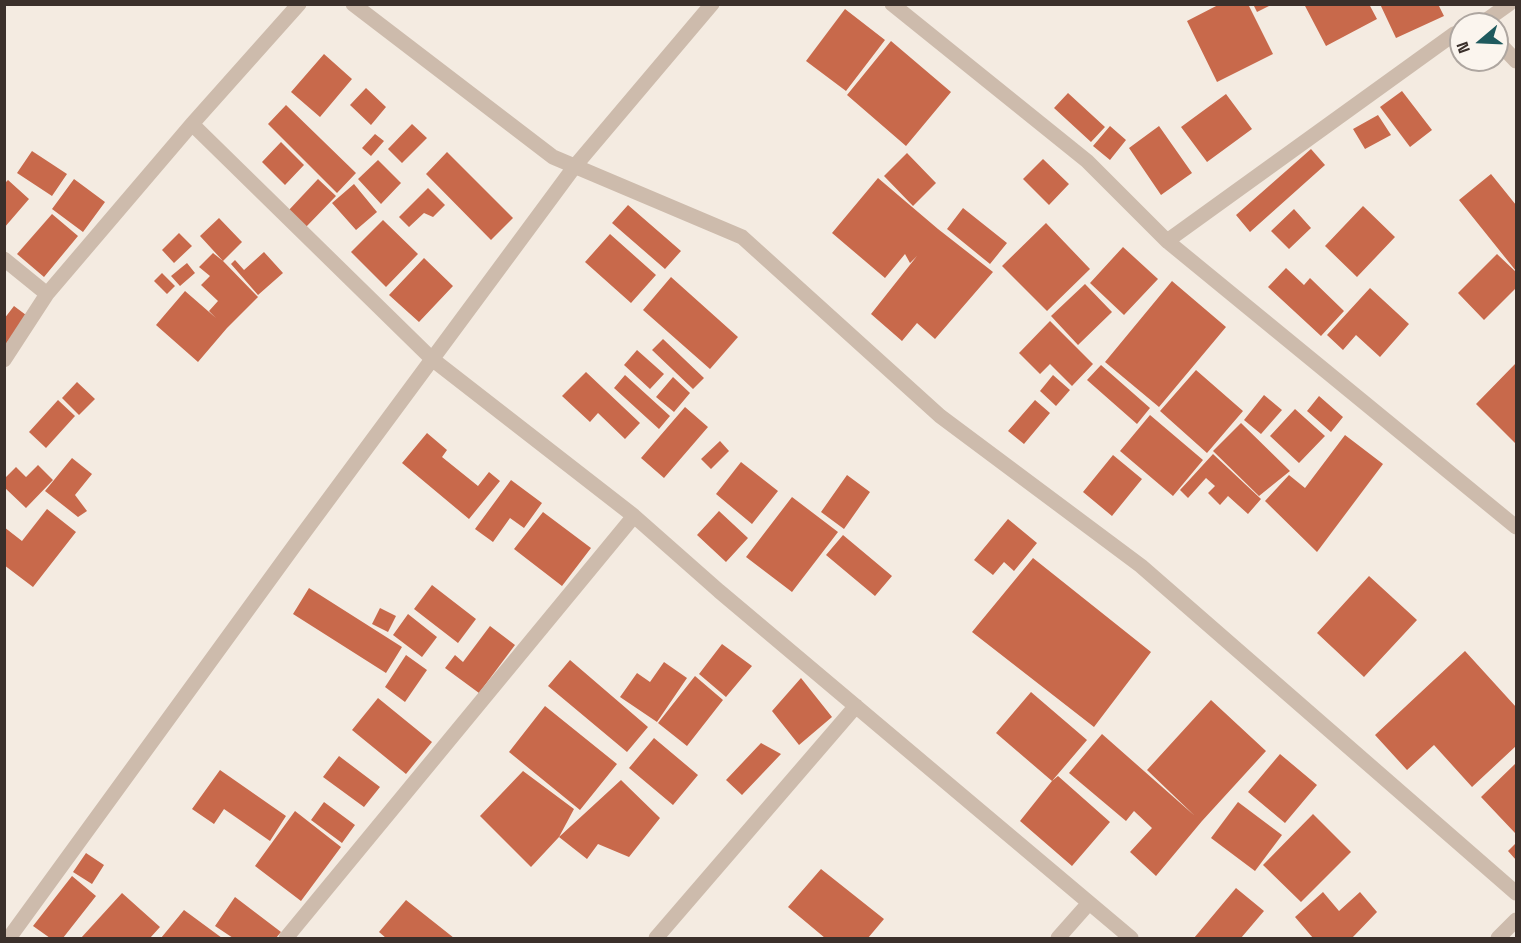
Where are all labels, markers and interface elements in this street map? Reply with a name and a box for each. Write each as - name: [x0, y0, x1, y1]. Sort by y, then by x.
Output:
- north arrow: [1449, 12, 1509, 72]
- text: N: [1452, 39, 1475, 56]

